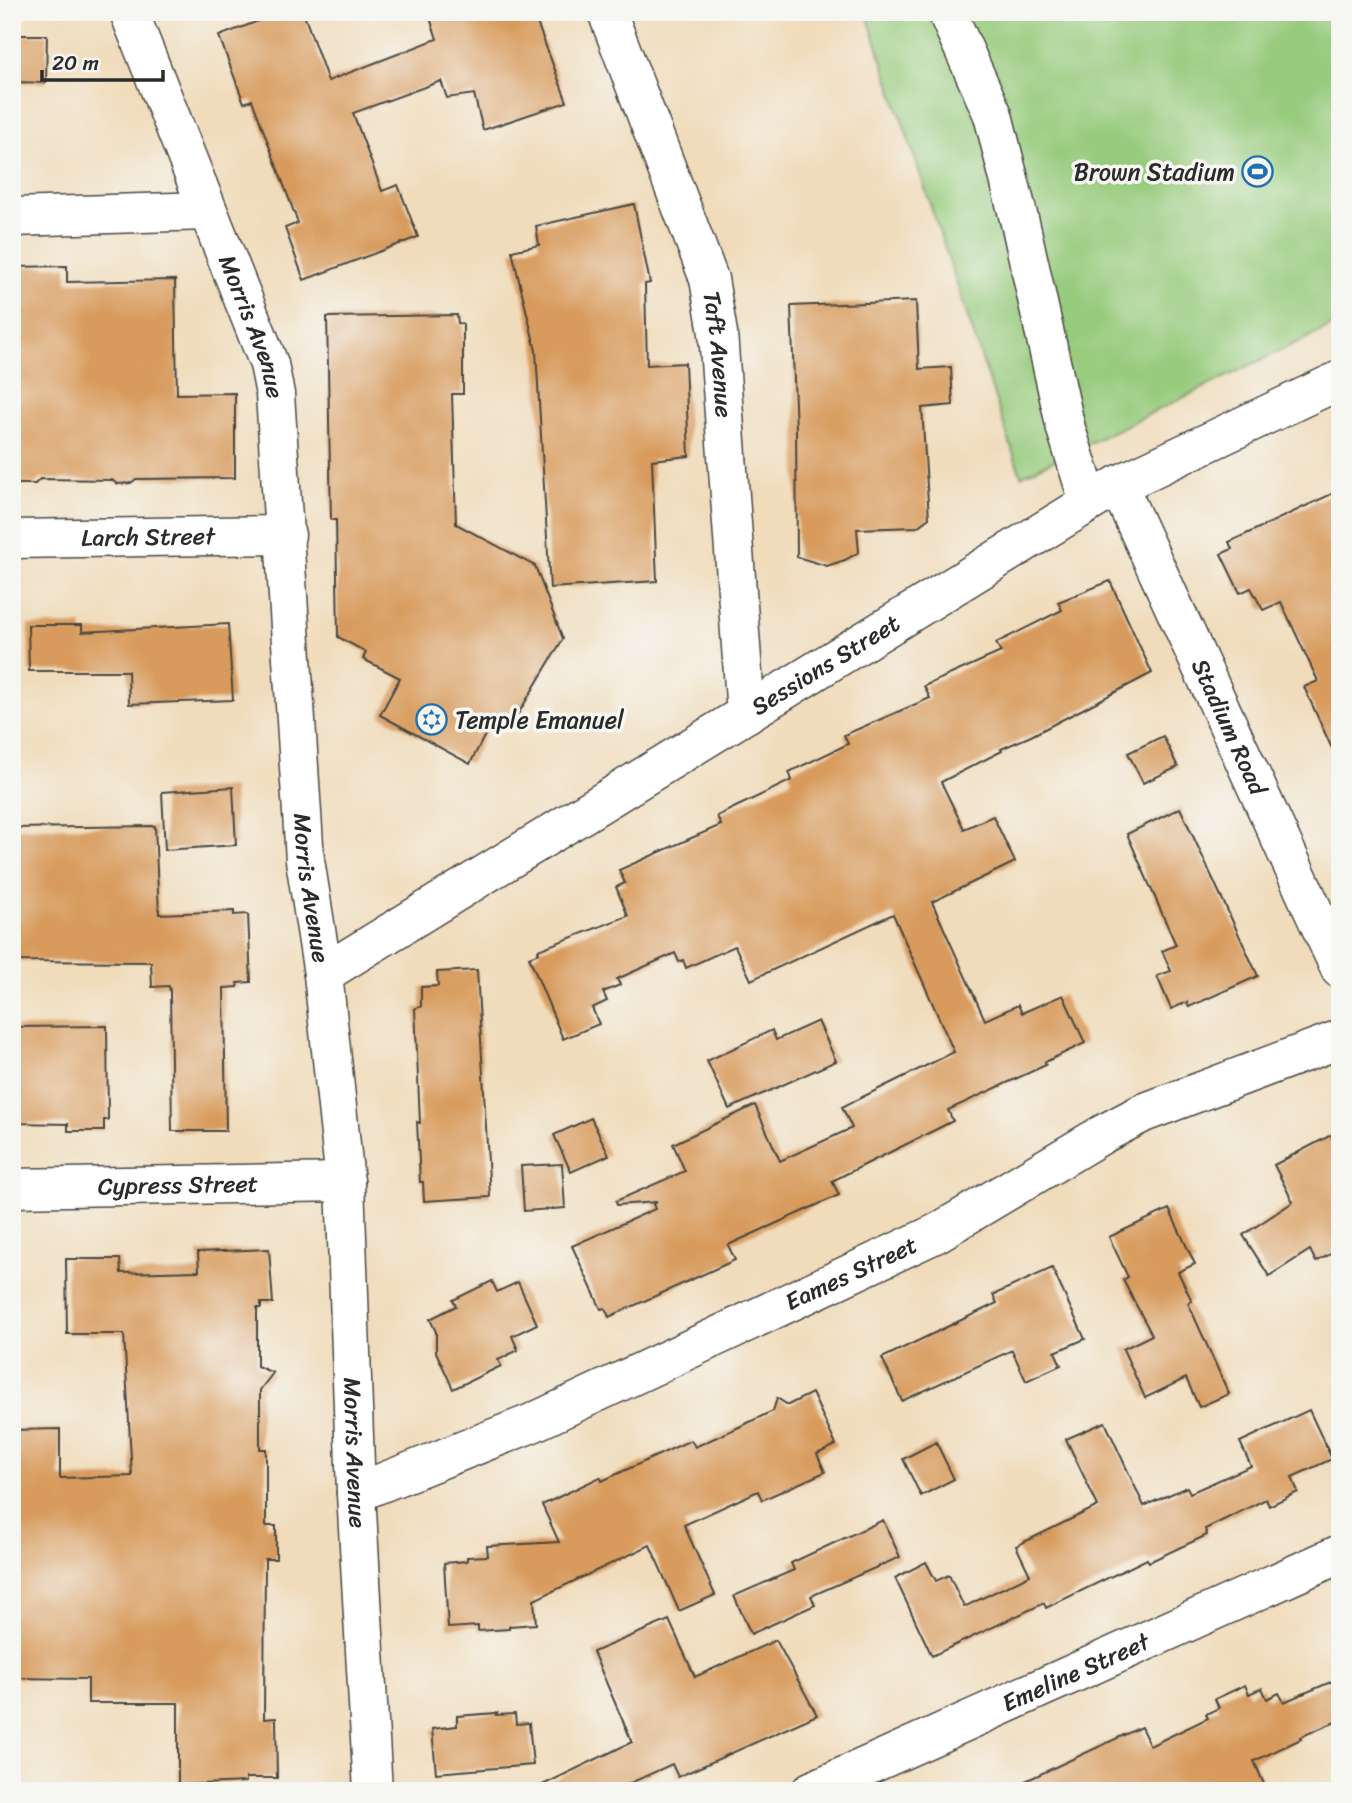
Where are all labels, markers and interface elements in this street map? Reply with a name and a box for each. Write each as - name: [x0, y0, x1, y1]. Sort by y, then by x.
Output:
- scale bar: [42, 38, 163, 82]
- text: 20 m: [52, 44, 99, 82]
- place label: Brown Stadium: [1074, 151, 1235, 193]
- sports icon: Brown Stadium: [1241, 155, 1275, 189]
- street label: Morris Avenue: [207, 248, 296, 402]
- street label: Taft Avenue: [690, 288, 745, 419]
- street label: Larch Street: [81, 515, 216, 559]
- street label: Sessions Street: [743, 603, 909, 727]
- street label: Stadium Road: [1179, 652, 1279, 804]
- place label: Temple Emanuel: [455, 699, 625, 741]
- synagogue icon: Temple Emanuel: [415, 703, 449, 737]
- street label: Morris Avenue: [281, 812, 342, 966]
- street label: Cypress Street: [97, 1163, 259, 1207]
- street label: Eames Street: [778, 1224, 925, 1323]
- street label: Morris Avenue: [331, 1377, 379, 1529]
- street label: Emeline Street: [995, 1620, 1158, 1724]

